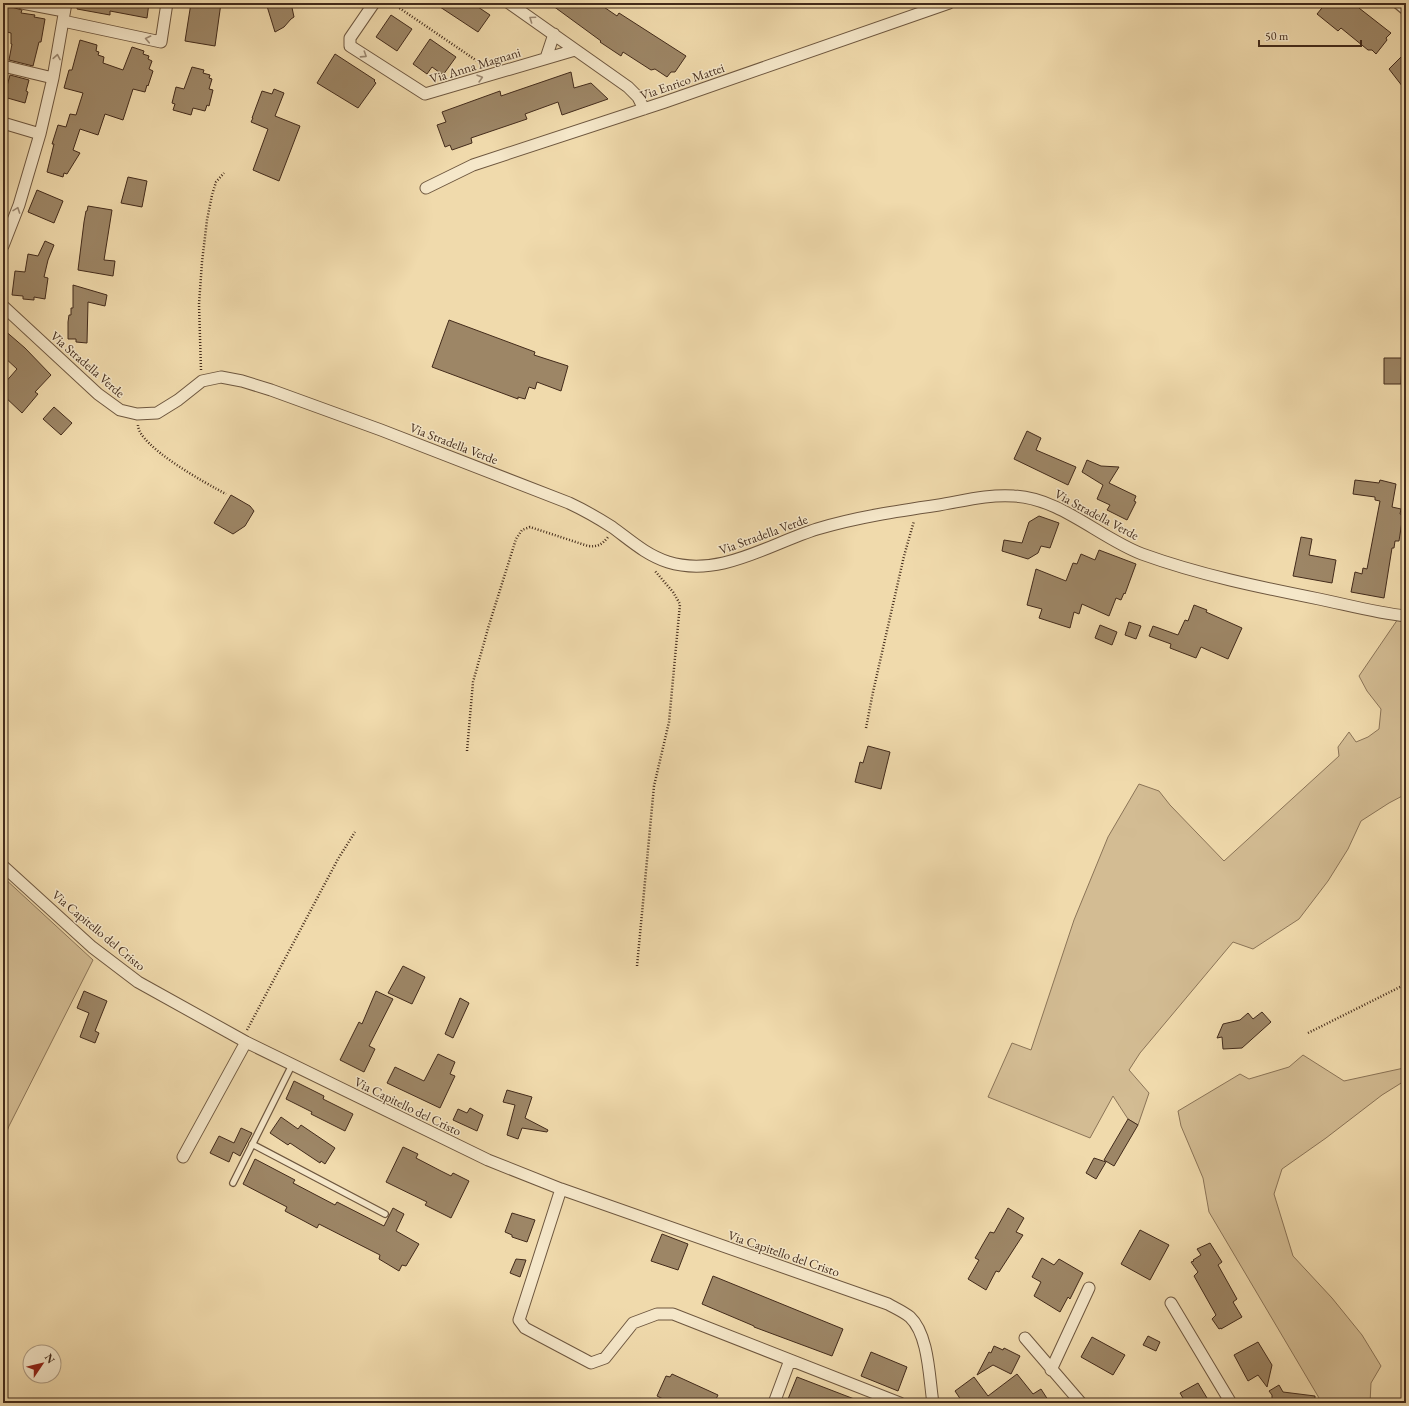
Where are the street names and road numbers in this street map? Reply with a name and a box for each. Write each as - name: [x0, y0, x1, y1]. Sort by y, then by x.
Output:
- street label: Via Anna Magnani: [428, 44, 523, 87]
- street label: Via Enrico Mattei: [638, 59, 727, 104]
- street label: Via Stradella Verde: [47, 327, 128, 401]
- street label: Via Stradella Verde: [407, 419, 500, 468]
- street label: Via Stradella Verde: [1052, 485, 1142, 544]
- street label: Via Stradella Verde: [716, 511, 810, 558]
- street label: Via Capitello del Cristo: [48, 886, 149, 975]
- street label: Via Capitello del Cristo: [351, 1073, 464, 1140]
- street label: Via Capitello del Cristo: [726, 1226, 842, 1281]

